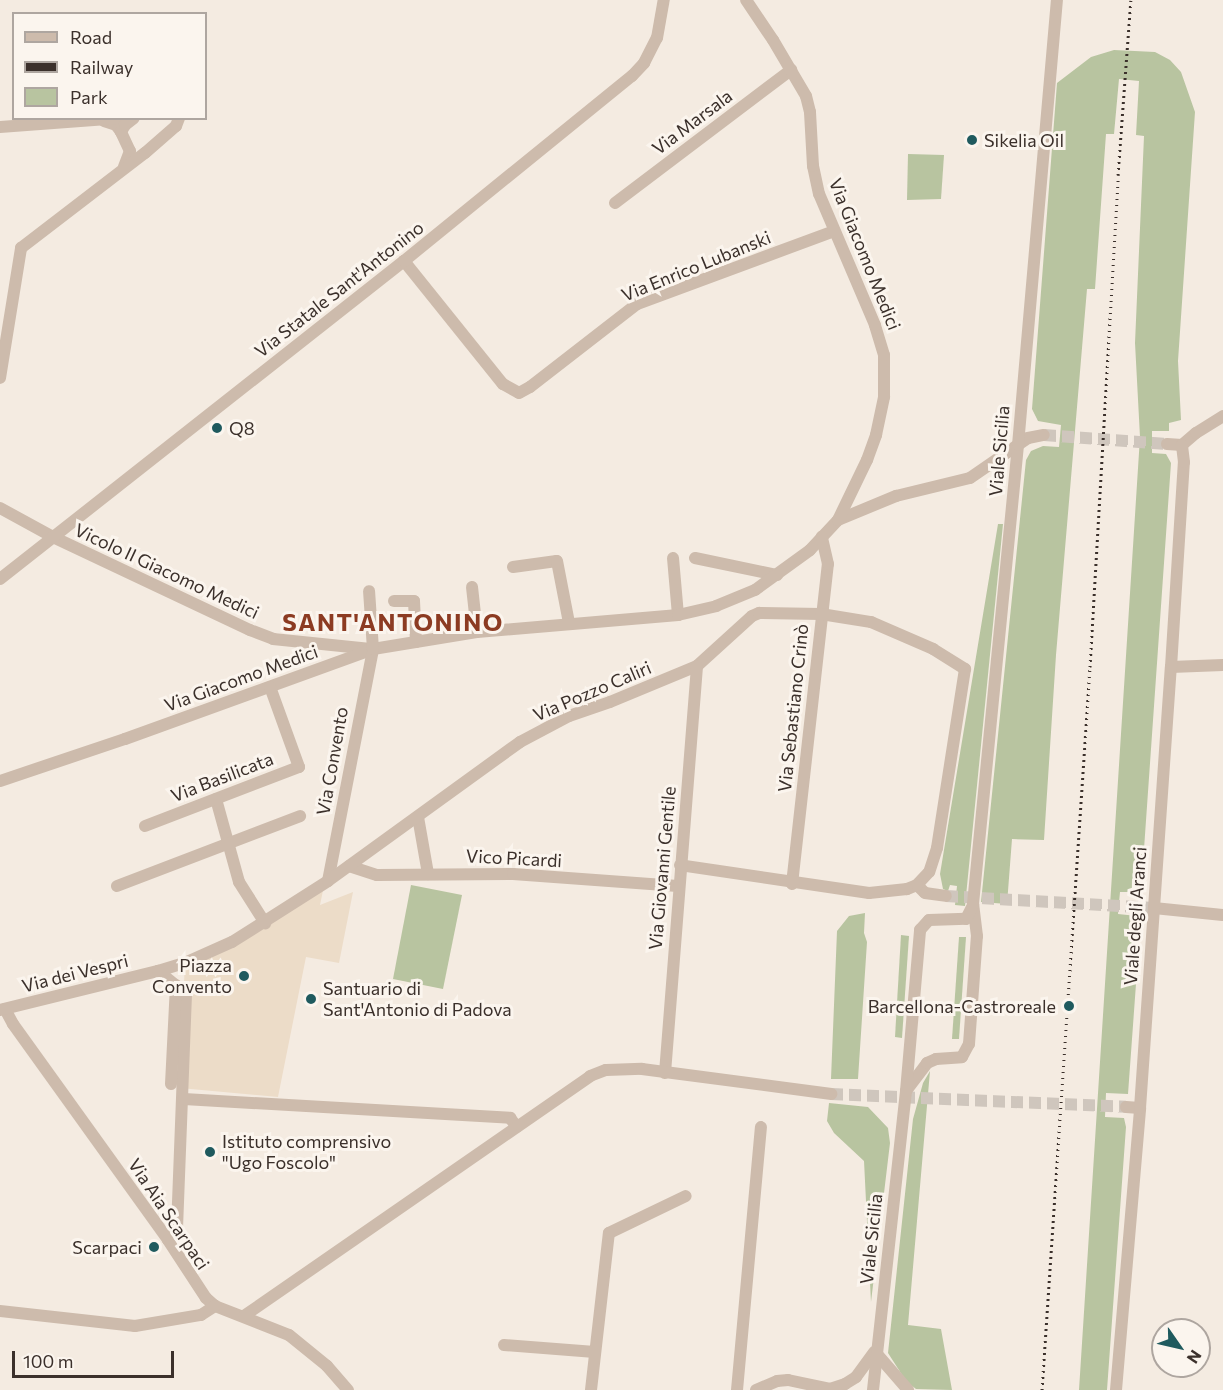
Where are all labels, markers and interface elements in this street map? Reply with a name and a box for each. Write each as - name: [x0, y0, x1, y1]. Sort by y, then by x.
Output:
- legend: [12, 12, 207, 120]
- text: Road: [70, 26, 112, 48]
- text: Railway: [70, 56, 133, 78]
- street label: Via Marsala: [648, 85, 736, 159]
- text: Park: [70, 86, 108, 108]
- place label: Sikelia Oil: [984, 129, 1064, 151]
- marker: Sikelia Oil: [965, 133, 979, 147]
- street label: Via Giacomo Medici: [825, 175, 905, 333]
- street label: Via Statale Sant'Antonino: [250, 216, 428, 362]
- street label: Via Enrico Lubanski: [618, 226, 774, 306]
- street label: Viale Sicilia: [984, 405, 1014, 497]
- place label: Q8: [229, 417, 255, 439]
- marker: Q8: [210, 421, 224, 435]
- street label: Vicolo II Giacomo Medici: [71, 519, 263, 623]
- district label: SANT'ANTONINO: [282, 608, 504, 636]
- street label: Via Sebastiano Crinò: [773, 623, 813, 793]
- street label: Via Giacomo Medici: [161, 640, 321, 716]
- street label: Via Pozzo Caliri: [530, 656, 654, 726]
- street label: Via Convento: [312, 705, 352, 817]
- street label: Via Basilicata: [168, 748, 276, 806]
- street label: Via Giovanni Gentile: [644, 785, 680, 951]
- street label: Vico Picardi: [465, 845, 563, 871]
- street label: Viale degli Aranci: [1119, 846, 1151, 986]
- street label: Via dei Vespri: [19, 949, 131, 997]
- place label: Piazza Convento: [152, 955, 232, 998]
- marker: Piazza Convento: [237, 969, 251, 983]
- place label: Santuario di Sant'Antonio di Padova: [323, 978, 512, 1020]
- marker: Santuario di Sant'Antonio di Padova: [304, 992, 318, 1006]
- place label: Barcellona-Castroreale: [868, 995, 1056, 1017]
- marker: Barcellona-Castroreale: [1060, 997, 1078, 1015]
- place label: Istituto comprensivo "Ugo Foscolo": [222, 1131, 391, 1174]
- marker: Istituto comprensivo "Ugo Foscolo": [203, 1145, 217, 1159]
- street label: Via Aia Scarpaci: [124, 1154, 214, 1274]
- street label: Viale Sicilia: [855, 1193, 887, 1285]
- place label: Scarpaci: [72, 1236, 142, 1258]
- marker: Scarpaci: [147, 1240, 161, 1254]
- north arrow: [1151, 1318, 1211, 1378]
- scale bar: [15, 1339, 177, 1377]
- text: N: [1183, 1347, 1206, 1368]
- text: 100 m: [23, 1350, 73, 1372]

